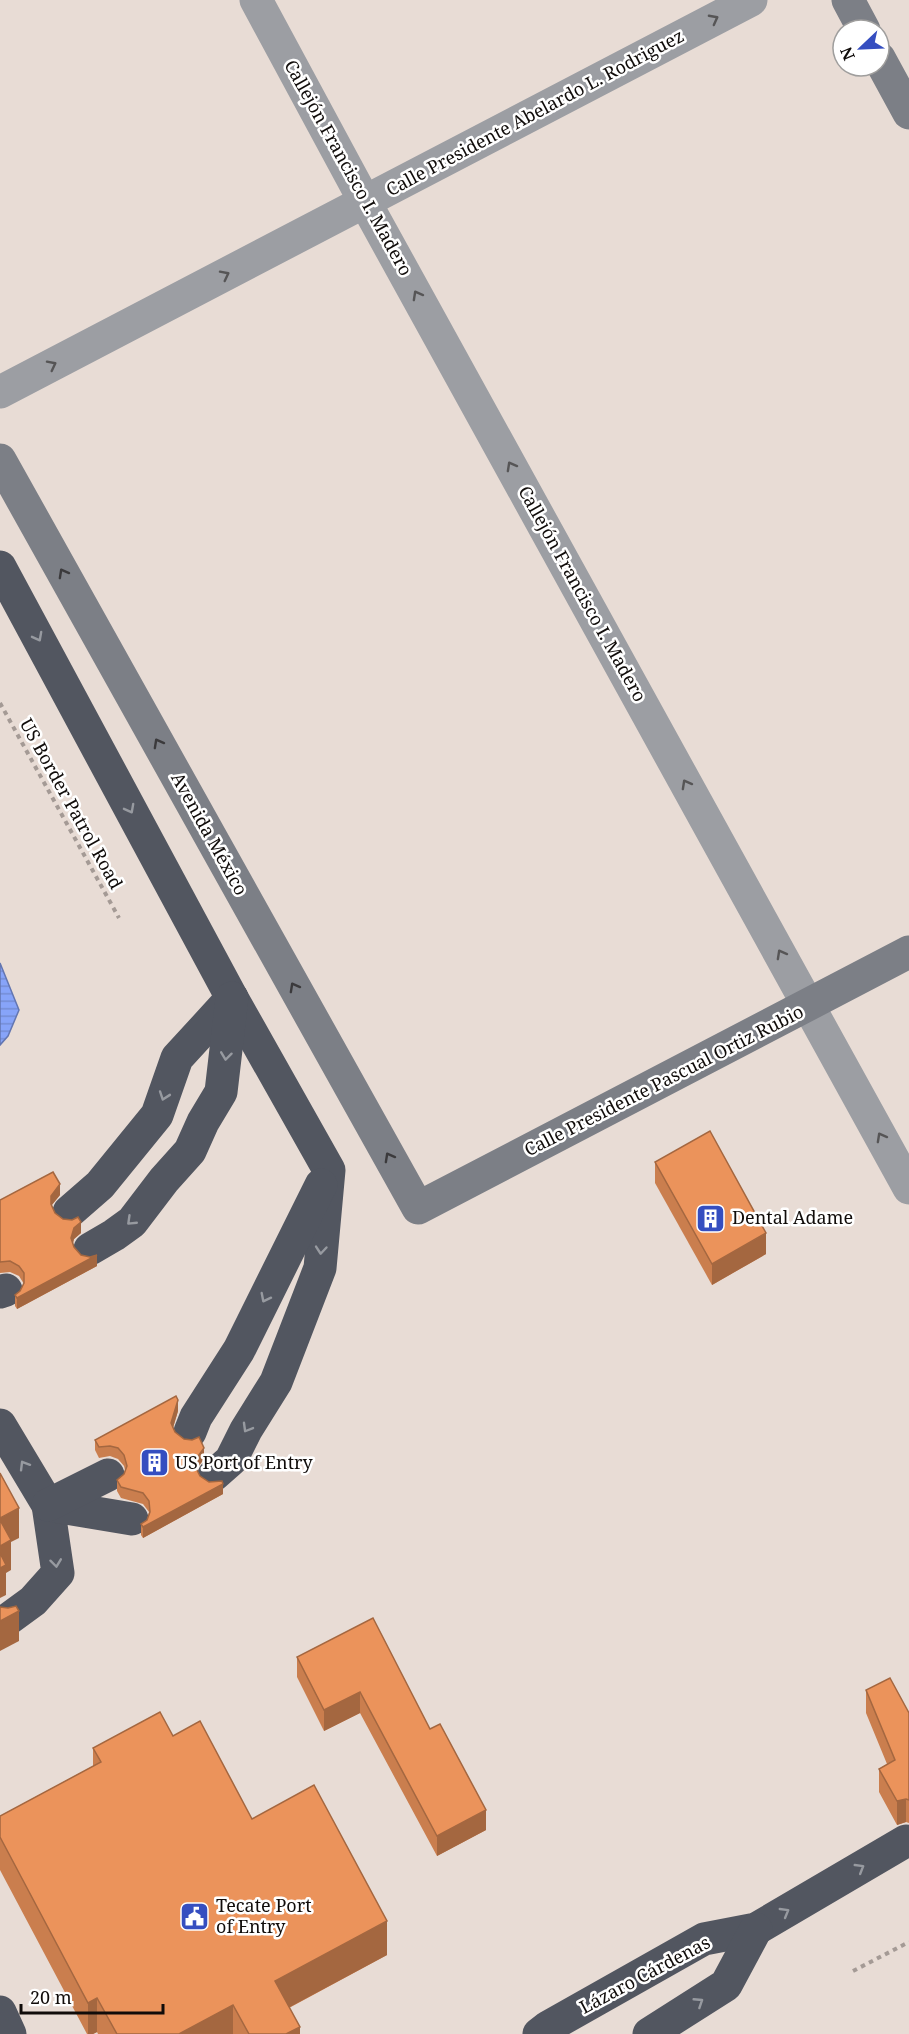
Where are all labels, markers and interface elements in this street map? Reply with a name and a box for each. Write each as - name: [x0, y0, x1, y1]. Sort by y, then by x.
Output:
- one-way arrow: [708, 15, 718, 26]
- north arrow: [831, 18, 891, 78]
- street label: Calle Presidente Abelardo L. Rodriguez: [381, 23, 688, 201]
- text: N: [834, 43, 860, 64]
- street label: Callejón Francisco I. Madero: [279, 55, 418, 280]
- one-way arrow: [219, 271, 230, 283]
- one-way arrow: [413, 291, 424, 301]
- one-way arrow: [46, 361, 56, 372]
- one-way arrow: [507, 462, 518, 472]
- street label: Callejón Francisco I. Madero: [513, 481, 652, 706]
- one-way arrow: [59, 569, 70, 579]
- one-way arrow: [31, 631, 42, 642]
- street label: US Border Patrol Road: [15, 714, 129, 893]
- one-way arrow: [154, 739, 165, 749]
- street label: Avenida México: [166, 768, 254, 899]
- one-way arrow: [682, 779, 694, 790]
- one-way arrow: [123, 803, 134, 813]
- one-way arrow: [777, 950, 788, 961]
- one-way arrow: [290, 982, 301, 993]
- street label: Calle Presidente Pascual Ortiz Rubio: [520, 999, 807, 1161]
- one-way arrow: [220, 1051, 233, 1061]
- one-way arrow: [158, 1090, 171, 1101]
- one-way arrow: [877, 1132, 888, 1143]
- one-way arrow: [385, 1153, 396, 1163]
- building icon: Dental Adame: [695, 1202, 727, 1234]
- place label: Dental Adame: [732, 1205, 853, 1229]
- one-way arrow: [127, 1214, 137, 1225]
- one-way arrow: [315, 1245, 328, 1254]
- one-way arrow: [261, 1292, 273, 1303]
- one-way arrow: [243, 1422, 254, 1432]
- building icon: US Port of Entry: [138, 1447, 170, 1479]
- place label: US Port of Entry: [175, 1450, 313, 1474]
- one-way arrow: [20, 1461, 32, 1471]
- one-way arrow: [50, 1558, 62, 1568]
- one-way arrow: [854, 1864, 864, 1875]
- place label: Tecate Port of Entry: [216, 1893, 311, 1938]
- public building icon: Tecate Port of Entry: [179, 1900, 211, 1932]
- one-way arrow: [779, 1908, 789, 1920]
- street label: Lázaro Cárdenas: [575, 1930, 714, 2019]
- scale bar: [21, 1977, 164, 2015]
- text: 20 m: [30, 1985, 72, 2009]
- one-way arrow: [692, 1999, 703, 2010]

